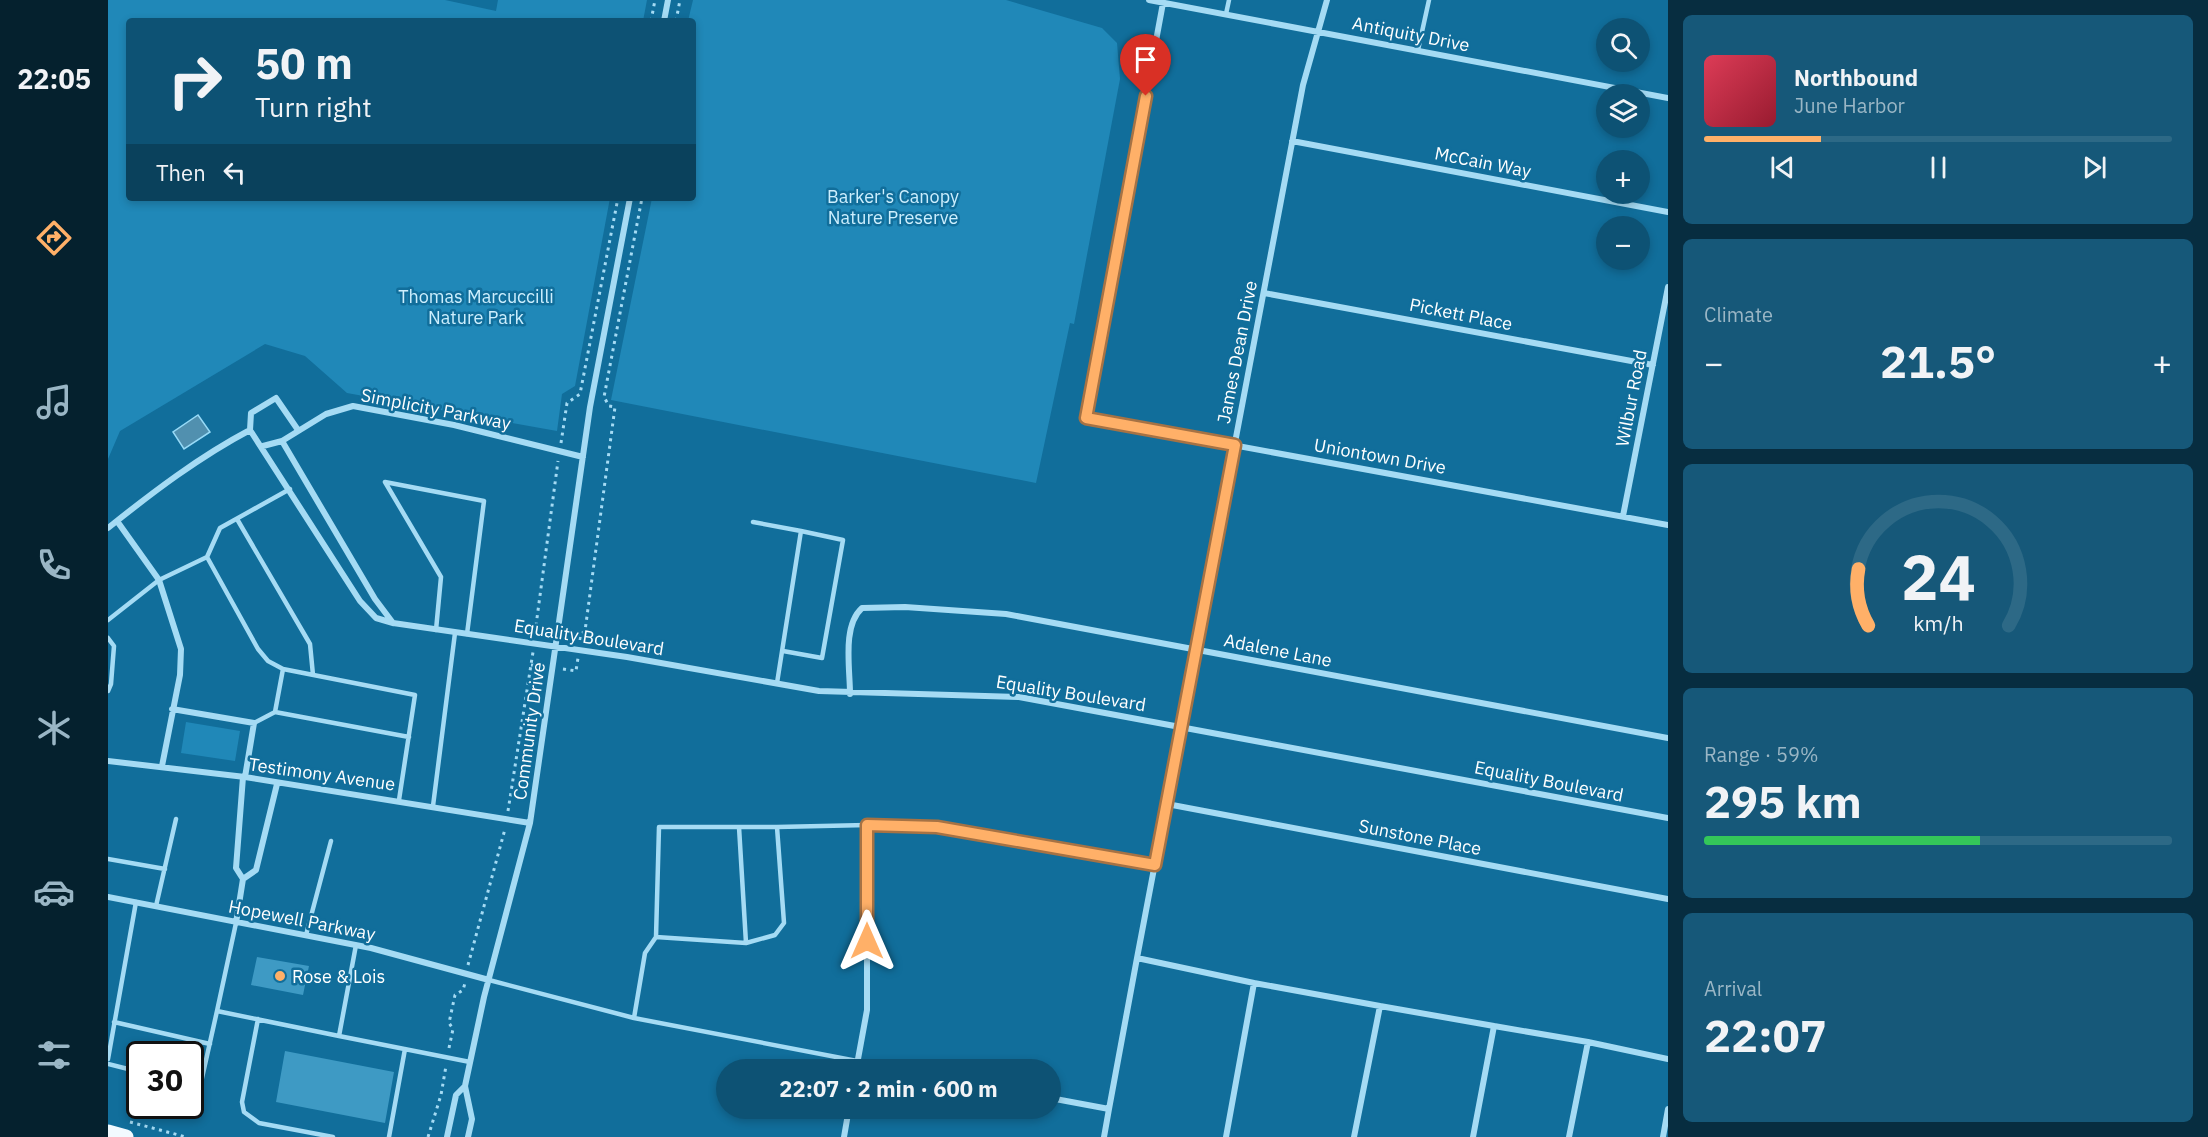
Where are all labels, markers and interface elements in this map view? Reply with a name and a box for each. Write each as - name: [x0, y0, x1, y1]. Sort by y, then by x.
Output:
- street label: Antiquity Drive: [1350, 11, 1472, 57]
- map controls: [1596, 18, 1650, 270]
- button: search: [1596, 18, 1650, 72]
- pin: [1120, 34, 1171, 96]
- text: 50 m: [255, 36, 353, 91]
- icon: right: [156, 42, 234, 120]
- icon: arrive: [1129, 43, 1162, 76]
- text: 22:05: [17, 61, 91, 96]
- text: Northbound: [1794, 63, 1918, 92]
- button: layers: [1596, 84, 1650, 138]
- text: Turn right: [255, 89, 372, 124]
- text: June Harbor: [1794, 92, 1905, 119]
- street label: McCain Way: [1433, 141, 1533, 183]
- button: +: [1596, 150, 1650, 204]
- icon: previous: [1766, 151, 1799, 184]
- icon: pause: [1922, 151, 1955, 184]
- icon: next: [2078, 151, 2111, 184]
- icon: left: [218, 156, 251, 189]
- text: Then: [156, 158, 206, 187]
- park label: Barker's Canopy Nature Preserve: [827, 185, 959, 229]
- button: −: [1596, 216, 1650, 270]
- icon: directions: [33, 217, 75, 259]
- street label: James Dean Drive: [1212, 278, 1262, 425]
- park label: Thomas Marcuccilli Nature Park: [398, 285, 554, 329]
- street label: Pickett Place: [1408, 293, 1515, 335]
- text: Climate: [1704, 301, 1773, 328]
- text: 21.5°: [1880, 332, 1996, 390]
- text: −: [1704, 341, 1724, 384]
- text: +: [2152, 341, 2172, 384]
- street label: Wilbur Road: [1610, 348, 1652, 448]
- icon: music: [33, 381, 75, 423]
- street label: Simplicity Parkway: [359, 383, 513, 435]
- street label: Uniontown Drive: [1312, 433, 1448, 479]
- text: 24: [1901, 536, 1975, 617]
- icon: phone: [33, 544, 75, 586]
- text: km/h: [1913, 609, 1963, 637]
- street label: Equality Boulevard: [512, 614, 666, 660]
- street label: Adalene Lane: [1222, 628, 1334, 672]
- street label: Community Drive: [508, 660, 550, 801]
- street label: Equality Boulevard: [994, 670, 1148, 716]
- icon: climate: [33, 707, 75, 749]
- text: Range · 59%: [1704, 741, 1819, 768]
- street label: Testimony Avenue: [247, 752, 397, 796]
- street label: Equality Boulevard: [1472, 755, 1626, 807]
- text: 295 km: [1704, 772, 1862, 830]
- street label: Sunstone Place: [1357, 814, 1483, 860]
- icon: car: [33, 871, 75, 913]
- street label: Hopewell Parkway: [227, 894, 377, 946]
- position arrow: [835, 909, 899, 973]
- place label: Rose & Lois: [292, 965, 385, 988]
- marker: Rose & Lois: [273, 969, 287, 983]
- text: Arrival: [1704, 975, 1762, 1002]
- text: 22:07: [1704, 1006, 1827, 1064]
- icon: filters: [33, 1034, 75, 1076]
- speed limit sign: 30: [126, 1041, 204, 1119]
- text: 22:07 · 2 min · 600 m: [779, 1074, 998, 1103]

